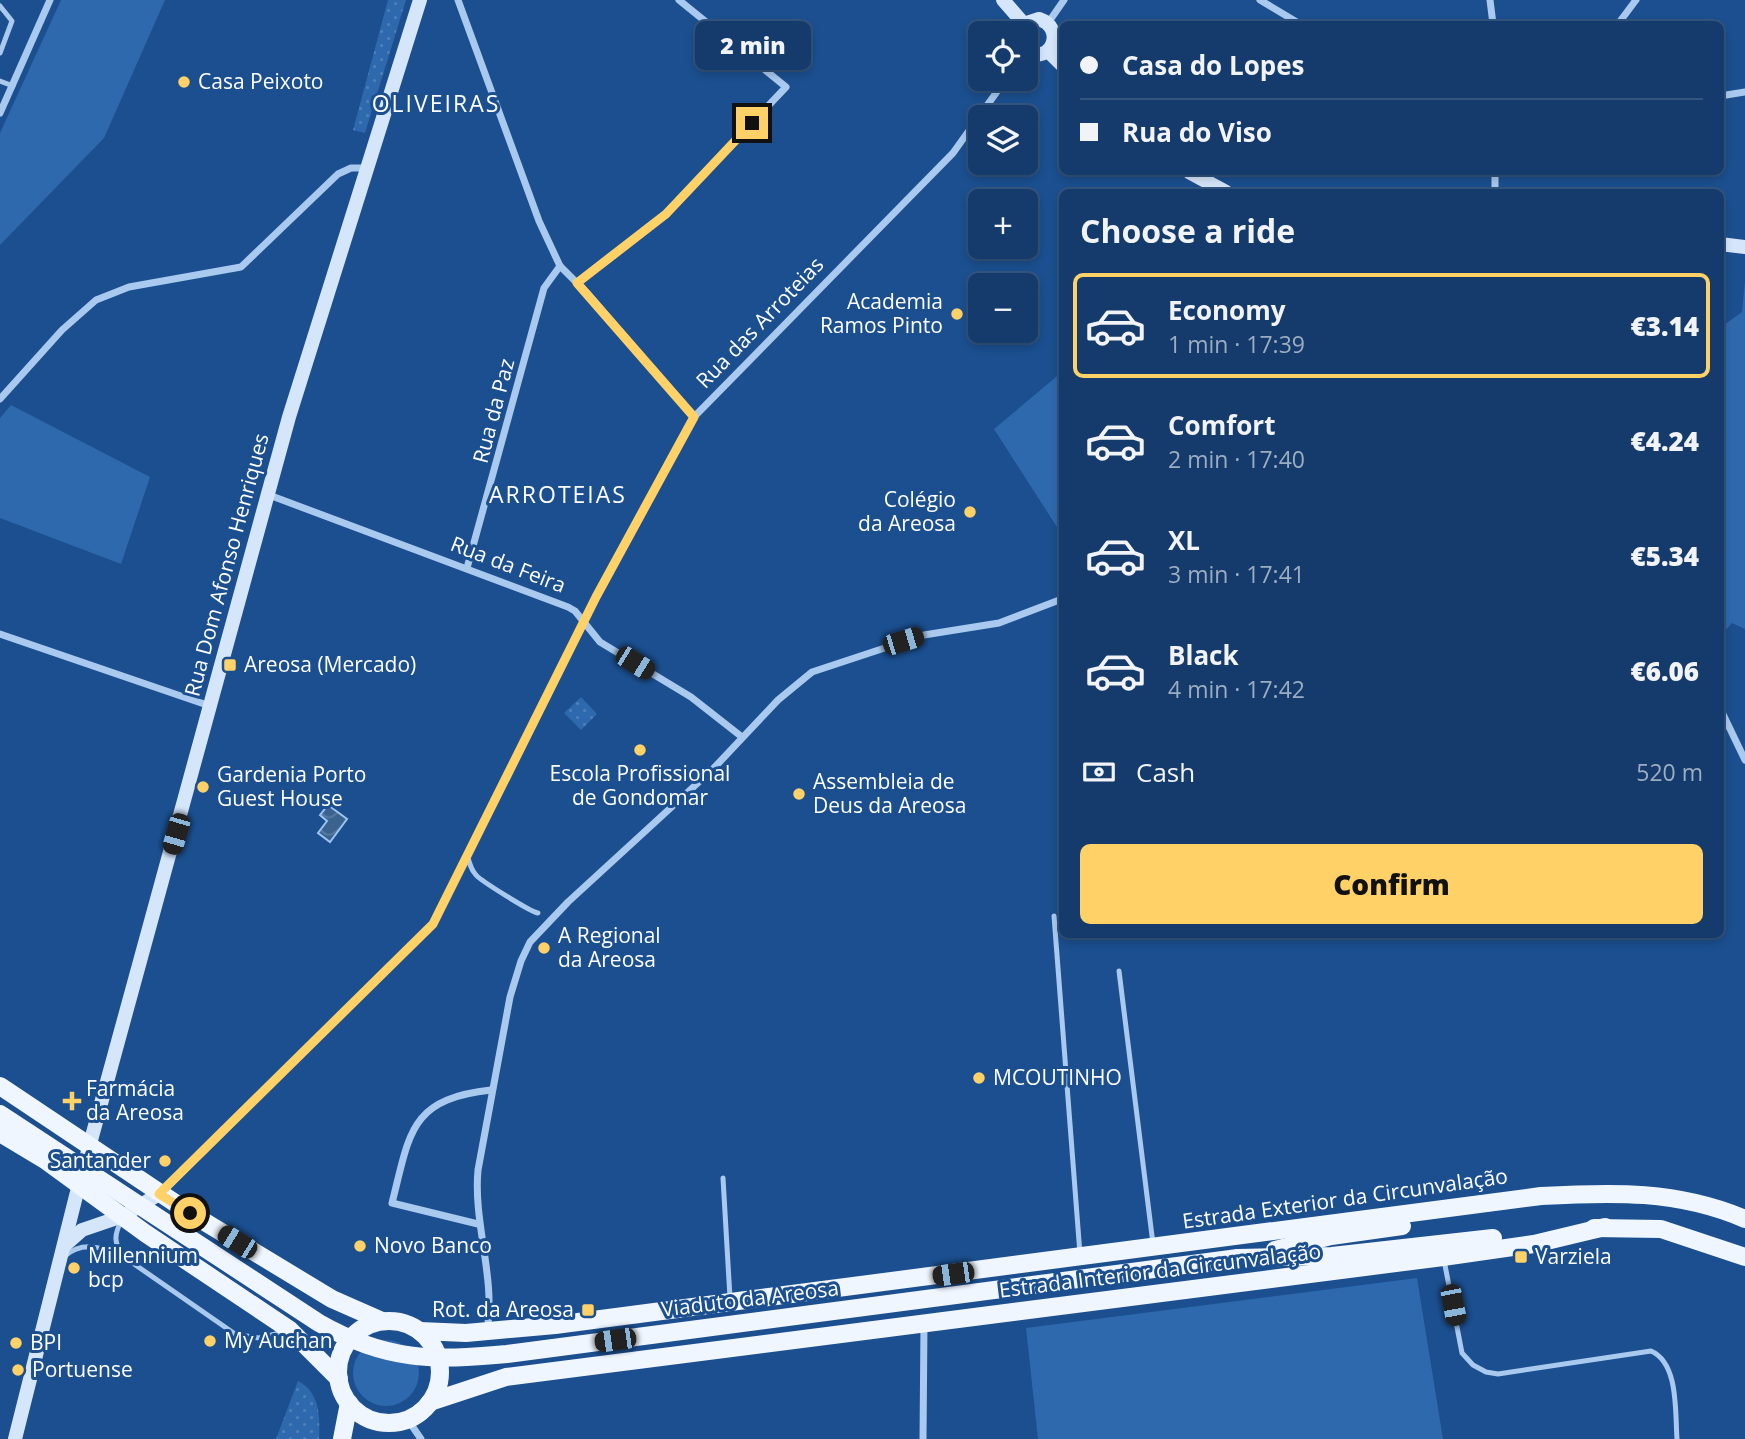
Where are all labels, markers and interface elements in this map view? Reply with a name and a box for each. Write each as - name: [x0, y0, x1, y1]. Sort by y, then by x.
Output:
- map controls: [968, 21, 1038, 343]
- button: locate: [968, 21, 1038, 91]
- callout: 2 min: [694, 22, 810, 71]
- text: 2 min: [720, 29, 786, 61]
- text: Casa do Lopes: [1122, 47, 1304, 83]
- place label: Casa Peixoto: [198, 67, 324, 95]
- marker: Casa Peixoto: [176, 74, 192, 90]
- district label: OLIVEIRAS: [372, 87, 500, 119]
- button: layers: [968, 105, 1038, 175]
- route end: [736, 107, 768, 139]
- text: Rua do Viso: [1122, 114, 1272, 150]
- button: +: [968, 189, 1038, 259]
- text: Choose a ride: [1080, 209, 1295, 252]
- street label: Rua das Arroteias: [689, 251, 829, 394]
- button: −: [968, 273, 1038, 343]
- place label: Academia Ramos Pinto: [820, 287, 943, 339]
- text: Economy: [1168, 292, 1286, 328]
- icon: car: [1084, 294, 1147, 357]
- marker: Academia Ramos Pinto: [949, 306, 965, 322]
- text: €3.14: [1631, 308, 1699, 344]
- text: 1 min · 17:39: [1168, 328, 1305, 360]
- street label: Rua da Paz: [466, 355, 520, 466]
- text: Comfort: [1168, 407, 1275, 443]
- icon: car: [1084, 409, 1147, 472]
- text: €4.24: [1631, 423, 1699, 459]
- street label: Rua Dom Afonso Henriques: [177, 430, 275, 699]
- text: 2 min · 17:40: [1168, 443, 1305, 475]
- district label: ARROTEIAS: [489, 478, 627, 510]
- place label: Colégio da Areosa: [858, 485, 956, 537]
- marker: Colégio da Areosa: [962, 504, 978, 520]
- text: XL: [1168, 522, 1200, 558]
- icon: car: [1084, 524, 1147, 587]
- street label: Rua da Feira: [447, 529, 570, 599]
- text: €5.34: [1631, 538, 1699, 574]
- text: 3 min · 17:41: [1168, 558, 1305, 590]
- car: [880, 625, 927, 657]
- text: Black: [1168, 637, 1239, 673]
- icon: car: [1084, 639, 1147, 702]
- car: [612, 643, 659, 683]
- place label: Areosa (Mercado): [244, 650, 416, 678]
- text: €6.06: [1631, 653, 1699, 689]
- marker: Areosa (Mercado): [222, 657, 238, 673]
- text: 4 min · 17:42: [1168, 673, 1305, 705]
- marker: Escola Profissional de Gondomar: [632, 742, 648, 758]
- icon: cash: [1080, 753, 1118, 791]
- text: Cash: [1136, 754, 1195, 790]
- text: 520 m: [1636, 756, 1703, 788]
- place label: Escola Profissional de Gondomar: [550, 759, 730, 811]
- place label: Gardenia Porto Guest House: [217, 760, 366, 812]
- place label: Assembleia de Deus da Areosa: [813, 767, 966, 819]
- marker: Gardenia Porto Guest House: [195, 779, 211, 795]
- marker: Assembleia de Deus da Areosa: [791, 786, 807, 802]
- car: [161, 811, 192, 857]
- button: Confirm: [1080, 844, 1703, 924]
- place label: A Regional da Areosa: [558, 921, 661, 973]
- marker: A Regional da Areosa: [536, 940, 552, 956]
- place label: MCOUTINHO: [993, 1063, 1122, 1091]
- marker: MCOUTINHO: [971, 1070, 987, 1086]
- place label: Farmácia da Areosa: [86, 1074, 184, 1126]
- marker: Farmácia da Areosa: [64, 1093, 80, 1109]
- place label: Santander: [50, 1146, 151, 1174]
- marker: Santander: [157, 1153, 173, 1169]
- street label: Estrada Exterior da Circunvalação: [1180, 1161, 1509, 1235]
- route start: [174, 1197, 206, 1229]
- car: [214, 1222, 261, 1262]
- place label: Novo Banco: [374, 1231, 492, 1259]
- street label: Estrada Interior da Circunvalação: [997, 1236, 1323, 1304]
- marker: Novo Banco: [352, 1238, 368, 1254]
- place label: Millennium bcp: [88, 1241, 198, 1293]
- place label: Varziela: [1535, 1242, 1612, 1270]
- marker: Varziela: [1513, 1249, 1529, 1265]
- marker: Millennium bcp: [66, 1260, 82, 1276]
- car: [931, 1261, 976, 1287]
- street label: Viaduto da Areosa: [659, 1273, 840, 1323]
- car: [1439, 1282, 1468, 1328]
- place label: Rot. da Areosa: [432, 1295, 574, 1323]
- marker: Rot. da Areosa: [580, 1302, 596, 1318]
- place label: My Auchan: [224, 1326, 333, 1354]
- car: [593, 1327, 638, 1353]
- place label: BPI: [30, 1328, 62, 1356]
- marker: My Auchan: [202, 1333, 218, 1349]
- marker: BPI: [8, 1335, 24, 1351]
- place label: Portuense: [32, 1355, 133, 1383]
- marker: Portuense: [10, 1362, 26, 1378]

